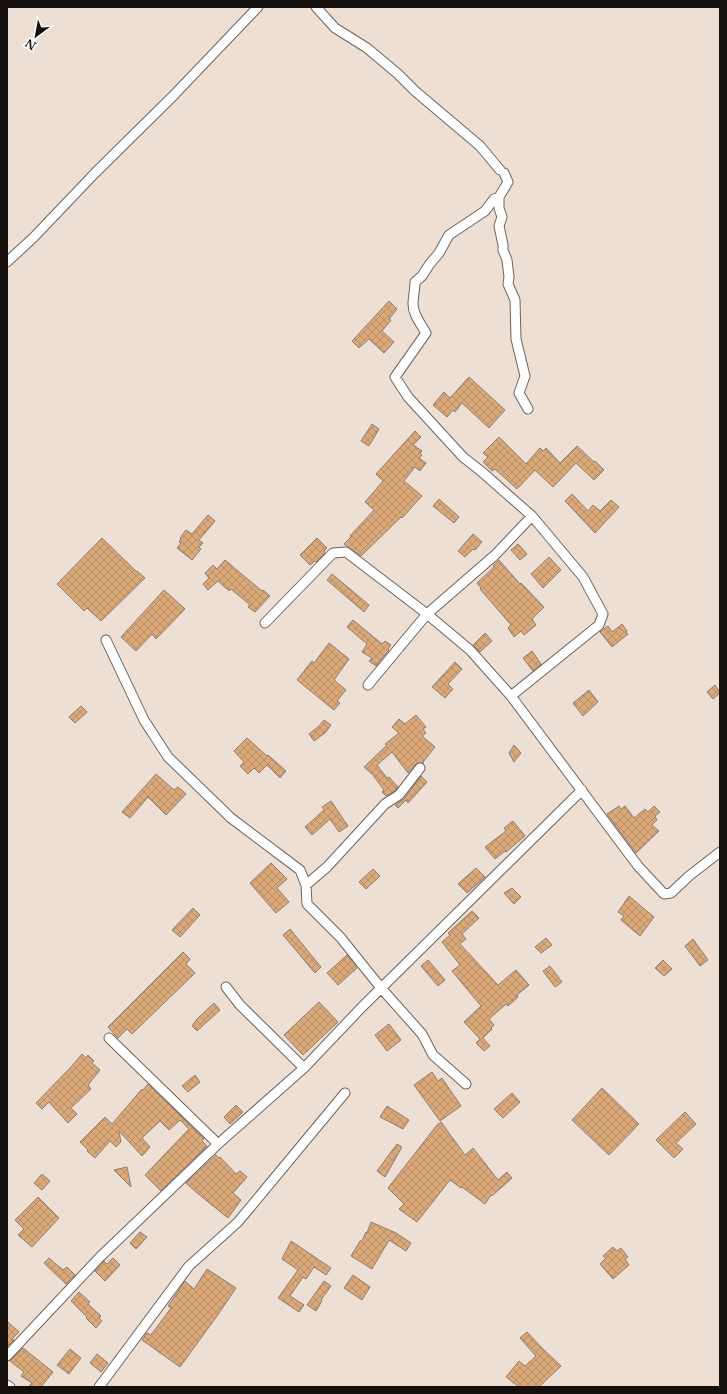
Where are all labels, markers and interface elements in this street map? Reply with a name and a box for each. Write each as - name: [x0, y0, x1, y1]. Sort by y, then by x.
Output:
- north arrow: [16, 16, 56, 56]
- text: N: [22, 35, 39, 53]

